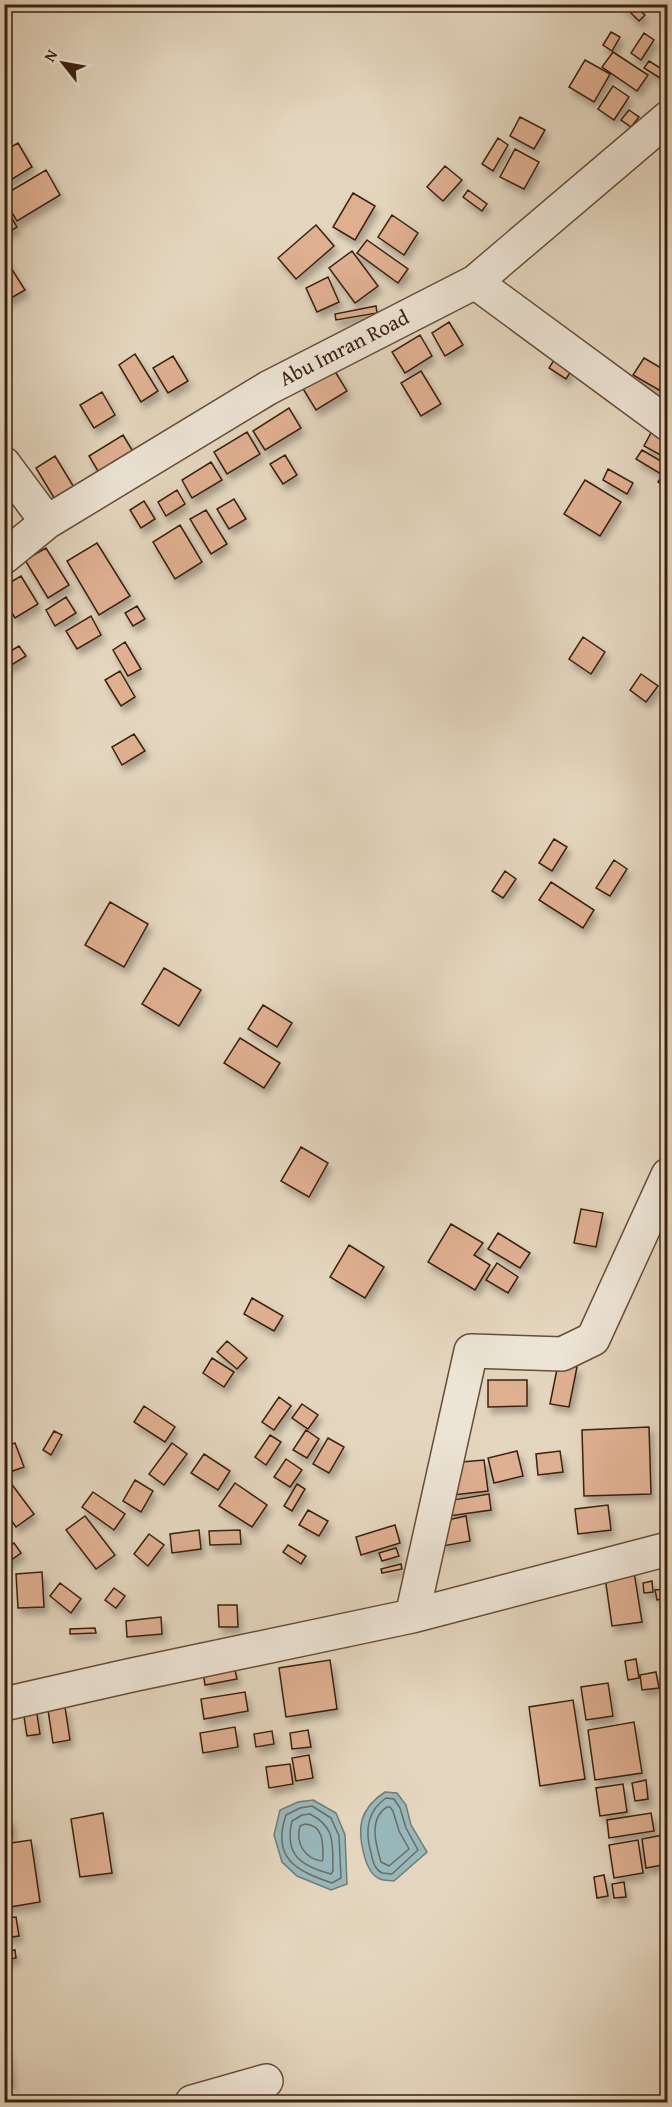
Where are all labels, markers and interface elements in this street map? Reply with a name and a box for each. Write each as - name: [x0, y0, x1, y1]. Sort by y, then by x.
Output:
- north arrow: [33, 33, 93, 93]
- text: N: [37, 44, 63, 66]
- street label: Abu Imran Road: [274, 301, 415, 394]

